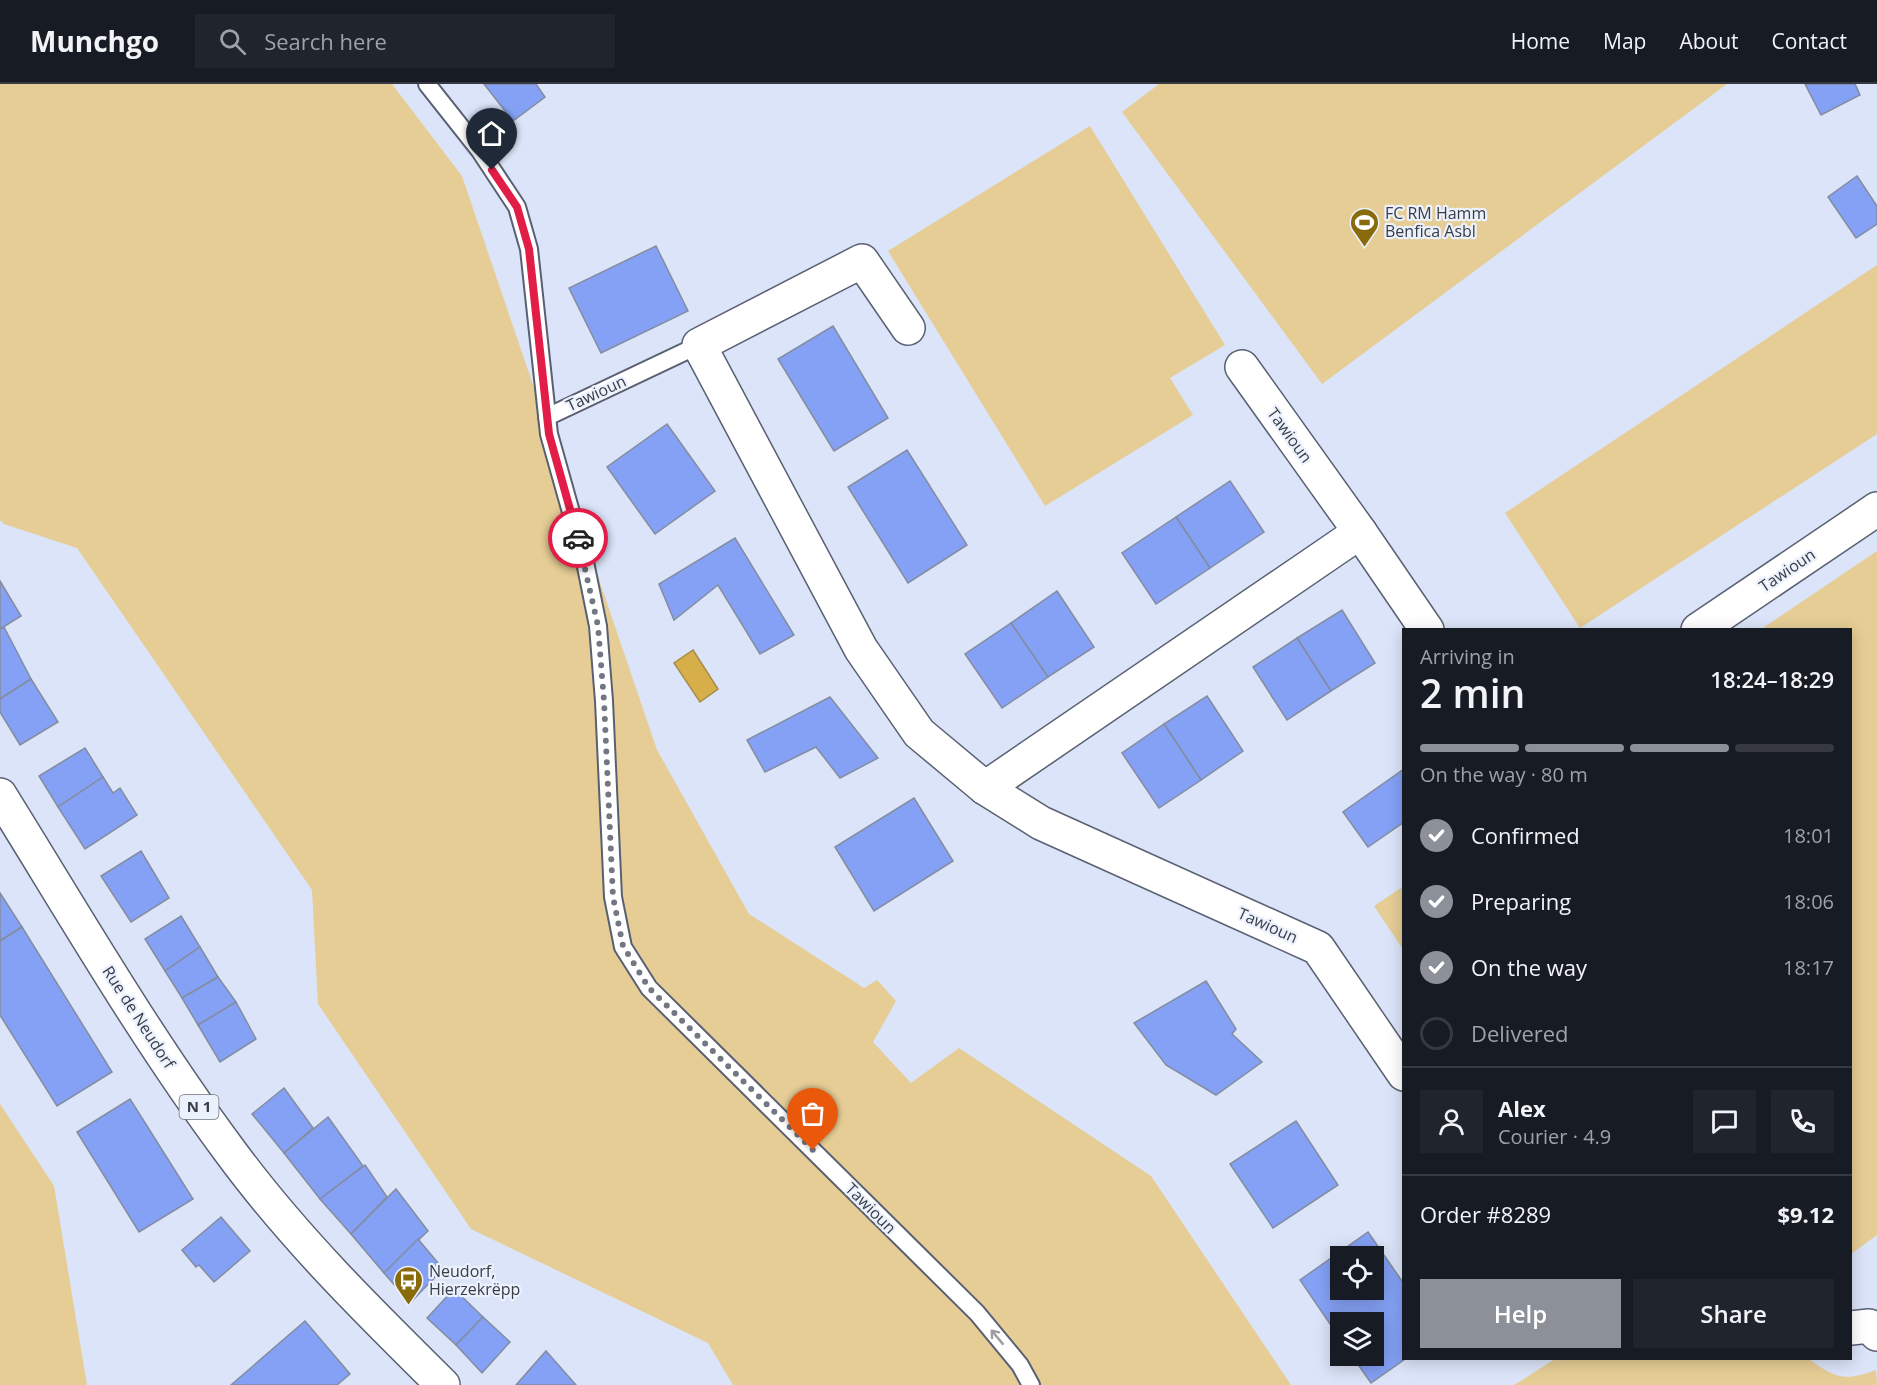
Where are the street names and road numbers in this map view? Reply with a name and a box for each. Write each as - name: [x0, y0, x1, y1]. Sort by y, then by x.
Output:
- street label: Tawioun: [563, 370, 629, 416]
- street label: Tawioun: [1262, 403, 1318, 467]
- street label: Tawioun: [1755, 543, 1819, 597]
- street label: Tawioun: [1235, 902, 1301, 948]
- street label: Rue de Neudorf: [98, 962, 181, 1074]
- road number: N 1: [180, 1095, 218, 1119]
- street label: Tawioun: [841, 1178, 901, 1238]

